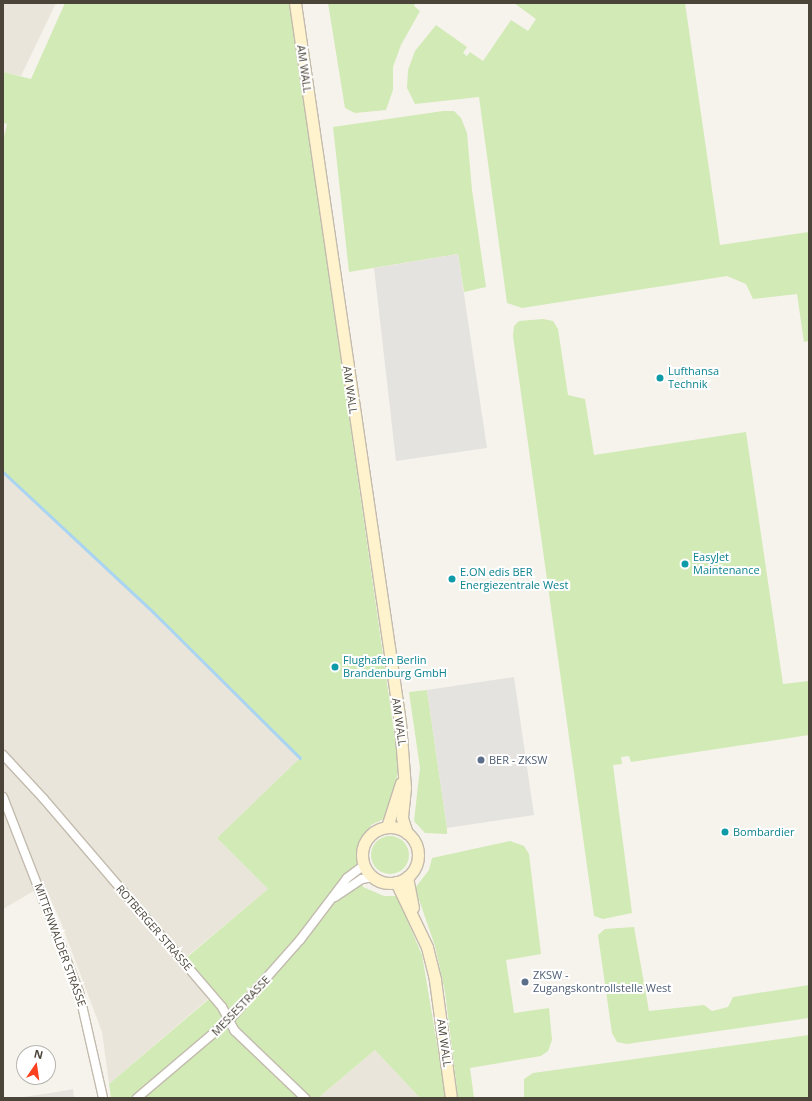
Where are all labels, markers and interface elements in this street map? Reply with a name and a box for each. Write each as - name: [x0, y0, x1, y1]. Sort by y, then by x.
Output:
- street label: AM WALL: [294, 44, 314, 94]
- street label: AM WALL: [340, 365, 360, 415]
- place label: Lufthansa Technik: [668, 365, 719, 391]
- marker: Lufthansa Technik: [655, 373, 665, 383]
- place label: EasyJet Maintenance: [693, 551, 760, 577]
- marker: EasyJet Maintenance: [680, 559, 690, 569]
- place label: E.ON edis BER Energiezentrale West: [460, 566, 568, 592]
- marker: E.ON edis BER Energiezentrale West: [447, 574, 457, 584]
- place label: Flughafen Berlin Brandenburg GmbH: [343, 654, 447, 680]
- marker: Flughafen Berlin Brandenburg GmbH: [330, 662, 340, 672]
- street label: AM WALL: [389, 697, 409, 747]
- place label: BER - ZKSW: [489, 753, 547, 767]
- marker: BER - ZKSW: [476, 755, 486, 765]
- place label: Bombardier: [733, 825, 794, 839]
- marker: Bombardier: [720, 827, 730, 837]
- street label: MITTENWALDER STRASSE: [32, 882, 88, 1008]
- street label: ROTBERGER STRASSE: [113, 882, 195, 974]
- place label: ZKSW - Zugangskontrollstelle West: [533, 969, 671, 995]
- street label: MESSESTRASSE: [209, 973, 273, 1039]
- marker: ZKSW - Zugangskontrollstelle West: [520, 977, 530, 987]
- street label: AM WALL: [434, 1018, 454, 1068]
- north arrow: [16, 1045, 56, 1085]
- text: N: [33, 1045, 45, 1062]

